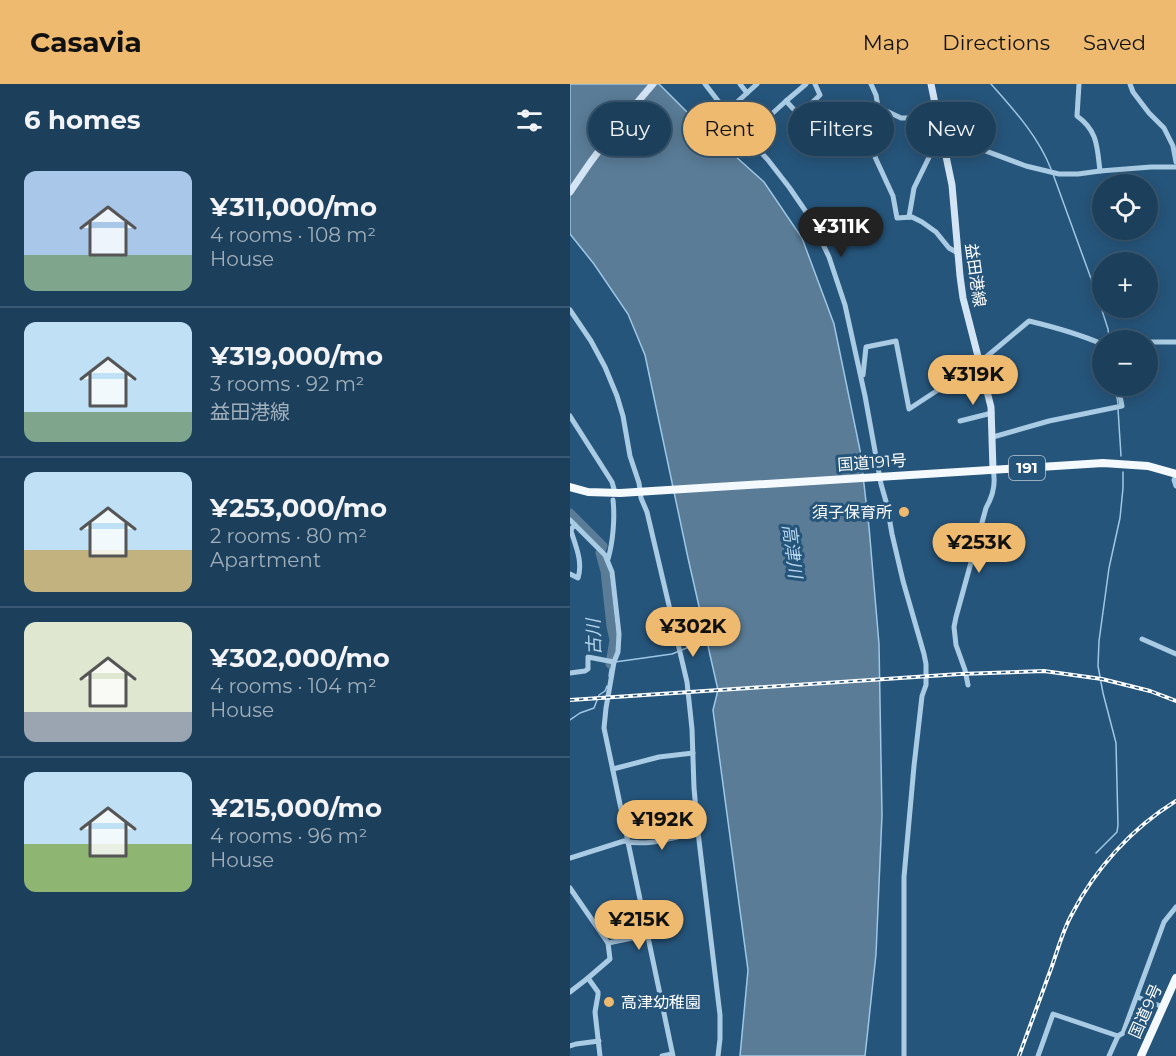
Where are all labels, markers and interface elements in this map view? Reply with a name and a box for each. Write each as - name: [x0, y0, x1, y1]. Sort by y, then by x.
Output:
- text: Casavia: [30, 25, 142, 59]
- text: Map: [863, 30, 909, 55]
- text: Directions: [942, 30, 1050, 55]
- text: Saved: [1083, 30, 1146, 55]
- chip: Buy: [588, 102, 671, 156]
- chip: Rent: [683, 102, 776, 156]
- chip: Filters: [788, 102, 894, 156]
- chip: New: [906, 102, 996, 156]
- text: 6 homes: [24, 104, 141, 136]
- icon: filters: [513, 104, 546, 137]
- map controls: [1092, 174, 1158, 396]
- button: locate: [1092, 174, 1158, 240]
- text: ¥311,000/mo: [210, 191, 377, 223]
- icon: home: [72, 195, 144, 267]
- pin: ¥311K: [799, 207, 883, 258]
- text: ¥311K: [812, 214, 870, 238]
- text: 4 rooms · 108 m²: [210, 223, 376, 247]
- street label: 益田港線: [962, 242, 989, 308]
- text: House: [210, 247, 274, 271]
- button: +: [1092, 252, 1158, 318]
- button: −: [1092, 330, 1158, 396]
- text: ¥319,000/mo: [210, 340, 383, 372]
- icon: home: [72, 346, 144, 418]
- pin: ¥319K: [931, 355, 1015, 406]
- text: ¥319K: [942, 362, 1004, 386]
- text: 3 rooms · 92 m²: [210, 372, 364, 396]
- text: 益田港線: [210, 400, 290, 424]
- street label: 国道191号: [837, 451, 907, 474]
- road number: 191: [1009, 456, 1045, 480]
- text: ¥253,000/mo: [210, 492, 387, 524]
- icon: home: [72, 496, 144, 568]
- place label: 須子保育所: [812, 503, 892, 522]
- marker: 須子保育所: [897, 505, 911, 519]
- water label: 高津川: [778, 523, 806, 581]
- pin: ¥253K: [937, 523, 1021, 574]
- text: 2 rooms · 80 m²: [210, 524, 367, 548]
- text: ¥253K: [947, 530, 1011, 554]
- text: Apartment: [210, 548, 321, 572]
- pin: ¥302K: [651, 607, 735, 658]
- text: ¥302K: [660, 614, 726, 638]
- water label: 古川: [582, 617, 606, 655]
- text: ¥302,000/mo: [210, 642, 390, 674]
- icon: home: [72, 646, 144, 718]
- text: 4 rooms · 104 m²: [210, 674, 377, 698]
- text: House: [210, 698, 274, 722]
- text: ¥215,000/mo: [210, 792, 382, 824]
- icon: home: [72, 796, 144, 868]
- pin: ¥192K: [620, 800, 704, 851]
- text: ¥192K: [631, 807, 693, 831]
- text: 4 rooms · 96 m²: [210, 824, 367, 848]
- text: House: [210, 848, 274, 872]
- pin: ¥215K: [597, 900, 681, 951]
- text: ¥215K: [608, 907, 670, 931]
- street label: 国道9号: [1125, 981, 1166, 1041]
- place label: 高津幼稚園: [621, 993, 701, 1012]
- marker: 高津幼稚園: [602, 995, 616, 1009]

